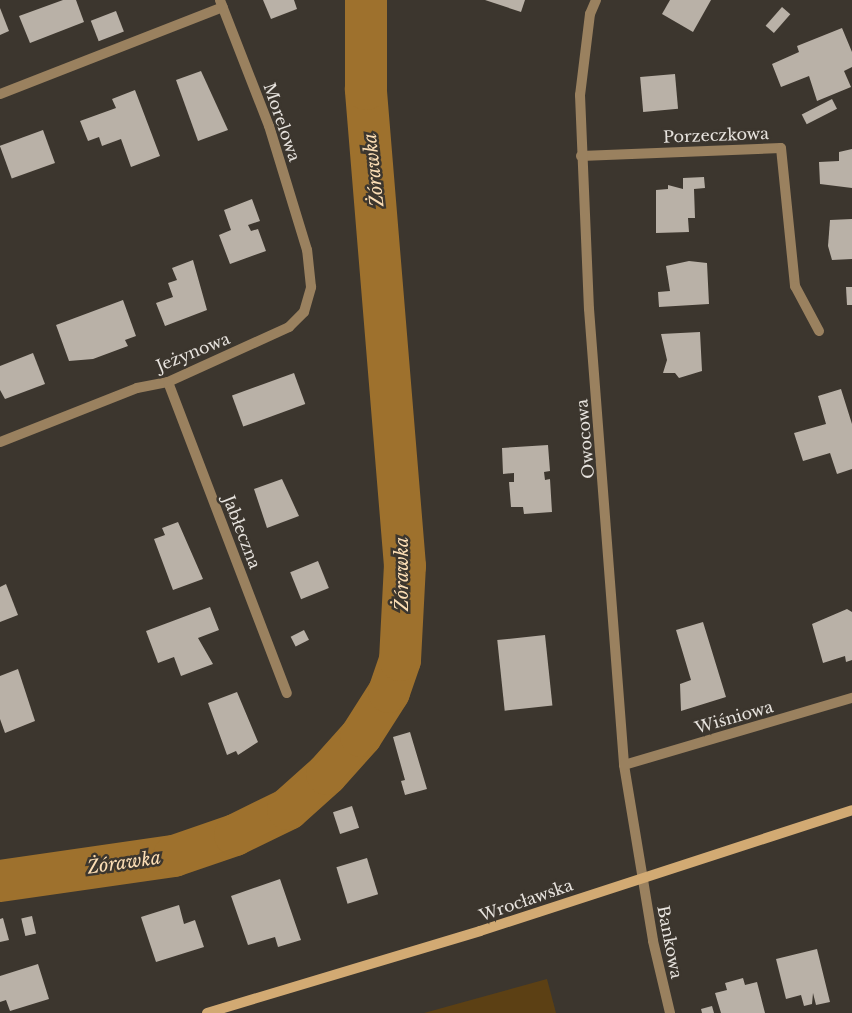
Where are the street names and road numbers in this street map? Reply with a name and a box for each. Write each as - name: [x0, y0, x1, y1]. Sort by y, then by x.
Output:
- street label: Morelowa: [260, 80, 304, 164]
- street label: Porzeczkowa: [663, 124, 769, 146]
- street label: Jeżynowa: [153, 329, 233, 375]
- street label: Owocowa: [572, 398, 598, 480]
- street label: Jabłeczna: [219, 493, 265, 571]
- street label: Wiśniowa: [693, 697, 775, 737]
- street label: Wrocławska: [477, 875, 575, 925]
- street label: Bankowa: [654, 904, 686, 980]

